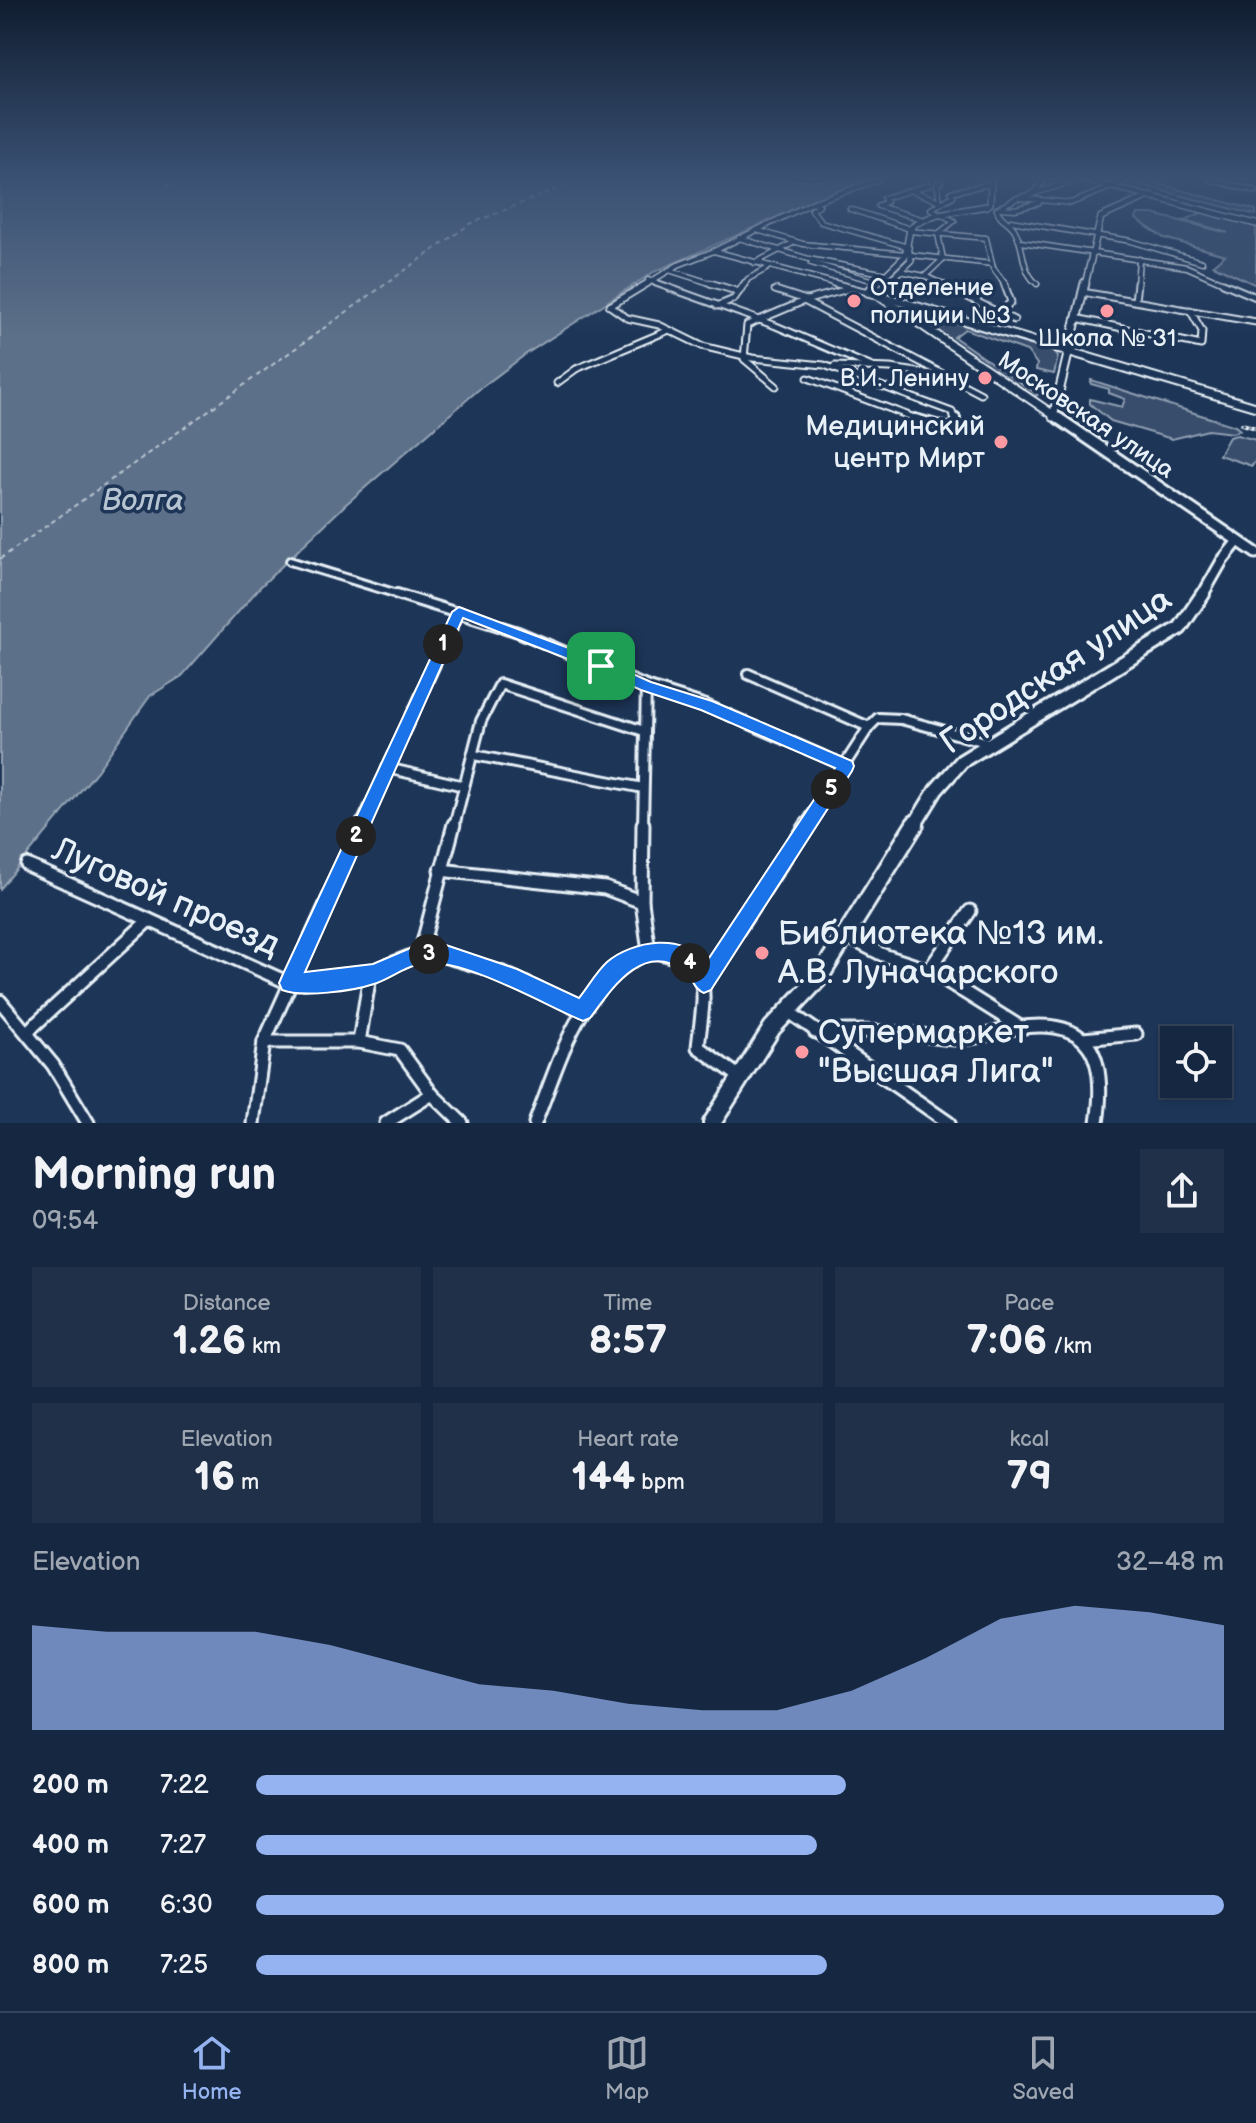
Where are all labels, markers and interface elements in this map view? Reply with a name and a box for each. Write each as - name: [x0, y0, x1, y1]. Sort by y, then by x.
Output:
- place label: Отделение полиции №3: [870, 273, 1011, 330]
- marker: Отделение полиции №3: [845, 292, 863, 310]
- marker: Школа № 31: [1098, 302, 1116, 320]
- place label: Школа № 31: [1038, 324, 1176, 353]
- street label: Московская улица: [992, 345, 1180, 485]
- place label: В.И. Ленину: [840, 364, 969, 393]
- marker: В.И. Ленину: [976, 369, 994, 387]
- place label: Медицинский центр Мирт: [805, 410, 985, 475]
- marker: Медицинский центр Мирт: [992, 433, 1010, 451]
- water label: Волга: [102, 483, 184, 519]
- street label: Городская улица: [933, 579, 1179, 763]
- pin: 1: [423, 624, 463, 664]
- text: 1: [438, 630, 448, 657]
- pin: [567, 632, 635, 700]
- icon: arrive: [579, 644, 623, 688]
- pin: 5: [811, 769, 851, 809]
- text: 5: [825, 775, 837, 802]
- pin: 2: [336, 816, 376, 856]
- text: 2: [349, 822, 363, 849]
- street label: Луговой проезд: [45, 828, 286, 965]
- place label: Библиотека №13 им. А.В. Луначарского: [777, 913, 1104, 993]
- pin: 3: [409, 934, 449, 974]
- text: 3: [423, 940, 435, 967]
- pin: 4: [670, 943, 710, 983]
- marker: Библиотека №13 им. А.В. Луначарского: [753, 944, 771, 962]
- text: 4: [684, 949, 696, 976]
- place label: Супермаркет "Высшая Лига": [818, 1012, 1054, 1092]
- map controls: [1160, 1026, 1232, 1098]
- button: locate: [1160, 1026, 1232, 1098]
- marker: Супермаркет "Высшая Лига": [793, 1043, 811, 1061]
- text: Morning run: [32, 1149, 276, 1202]
- button: share: [1140, 1149, 1224, 1233]
- text: 09:54: [32, 1206, 98, 1237]
- text: Distance: [183, 1290, 271, 1317]
- text: Time: [604, 1290, 652, 1317]
- text: Pace: [1004, 1290, 1054, 1317]
- text: 1.26: [172, 1317, 246, 1365]
- text: 8:57: [589, 1317, 667, 1365]
- text: 7:06: [966, 1317, 1047, 1365]
- text: km: [246, 1333, 281, 1360]
- text: /km: [1047, 1333, 1092, 1360]
- text: Elevation: [181, 1426, 273, 1453]
- text: Heart rate: [577, 1426, 679, 1453]
- text: kcal: [1010, 1426, 1049, 1453]
- text: 16: [194, 1453, 235, 1501]
- text: 144: [571, 1453, 635, 1501]
- text: 79: [1007, 1453, 1052, 1501]
- text: m: [235, 1469, 259, 1496]
- text: bpm: [635, 1469, 685, 1496]
- text: Elevation: [32, 1547, 140, 1578]
- text: 32–48 m: [1116, 1547, 1224, 1578]
- text: 200 m: [32, 1770, 109, 1801]
- text: 7:22: [160, 1770, 209, 1801]
- text: 400 m: [32, 1830, 109, 1861]
- text: 7:27: [160, 1830, 206, 1861]
- text: 600 m: [32, 1890, 109, 1921]
- text: 6:30: [160, 1890, 212, 1921]
- text: 800 m: [32, 1950, 109, 1981]
- text: 7:25: [160, 1950, 208, 1981]
- tab: Home: [182, 2031, 242, 2106]
- tab: Map: [605, 2031, 649, 2106]
- tab: Saved: [1013, 2031, 1074, 2106]

